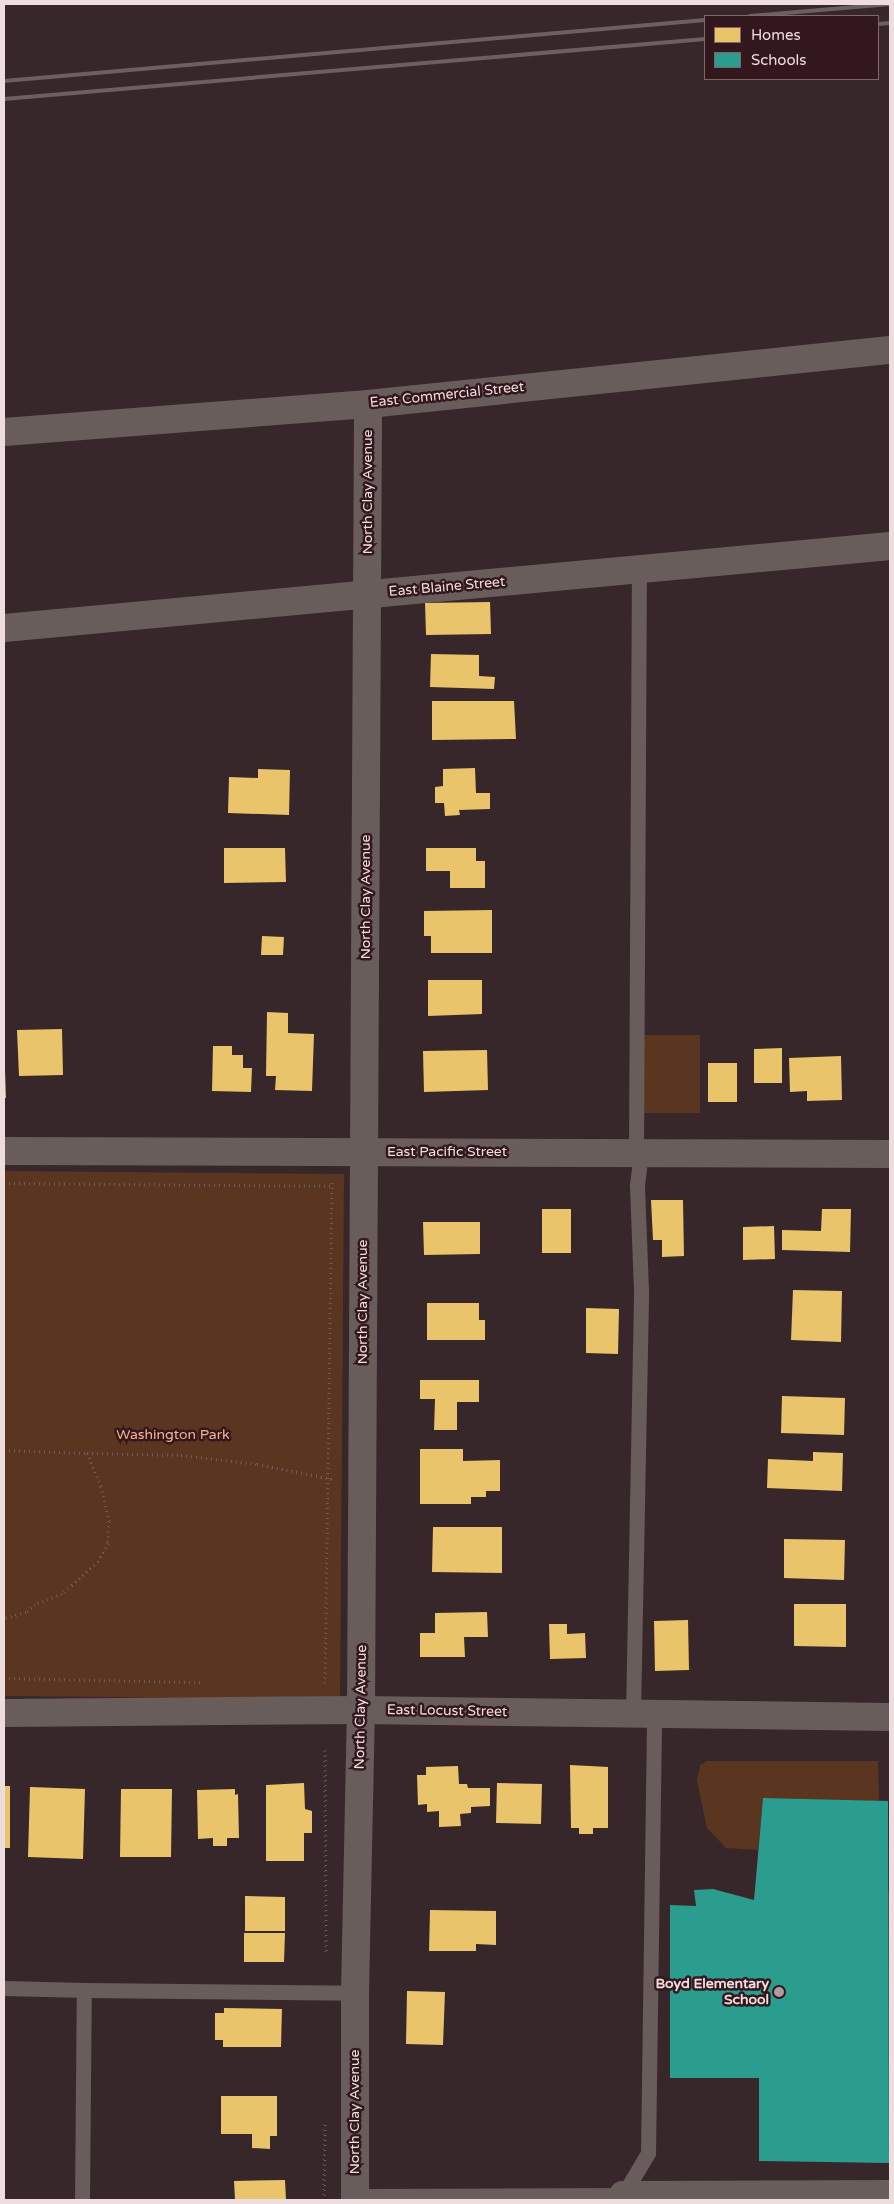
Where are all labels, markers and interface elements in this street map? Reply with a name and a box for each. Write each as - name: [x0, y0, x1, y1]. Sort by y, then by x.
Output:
- legend: [704, 15, 879, 80]
- text: Homes: [751, 26, 801, 44]
- text: Schools: [751, 51, 807, 69]
- street label: East Commercial Street: [369, 379, 525, 411]
- street label: North Clay Avenue: [360, 430, 376, 554]
- street label: East Blaine Street: [388, 574, 506, 600]
- street label: North Clay Avenue: [358, 835, 374, 959]
- street label: East Pacific Street: [387, 1144, 507, 1160]
- street label: North Clay Avenue: [355, 1240, 371, 1364]
- park label: Washington Park: [116, 1427, 230, 1443]
- street label: North Clay Avenue: [352, 1645, 370, 1769]
- street label: East Locust Street: [387, 1702, 507, 1720]
- place label: Boyd Elementary School: [655, 1976, 769, 2008]
- marker: Boyd Elementary School: [773, 1986, 785, 1998]
- street label: North Clay Avenue: [347, 2050, 363, 2174]

